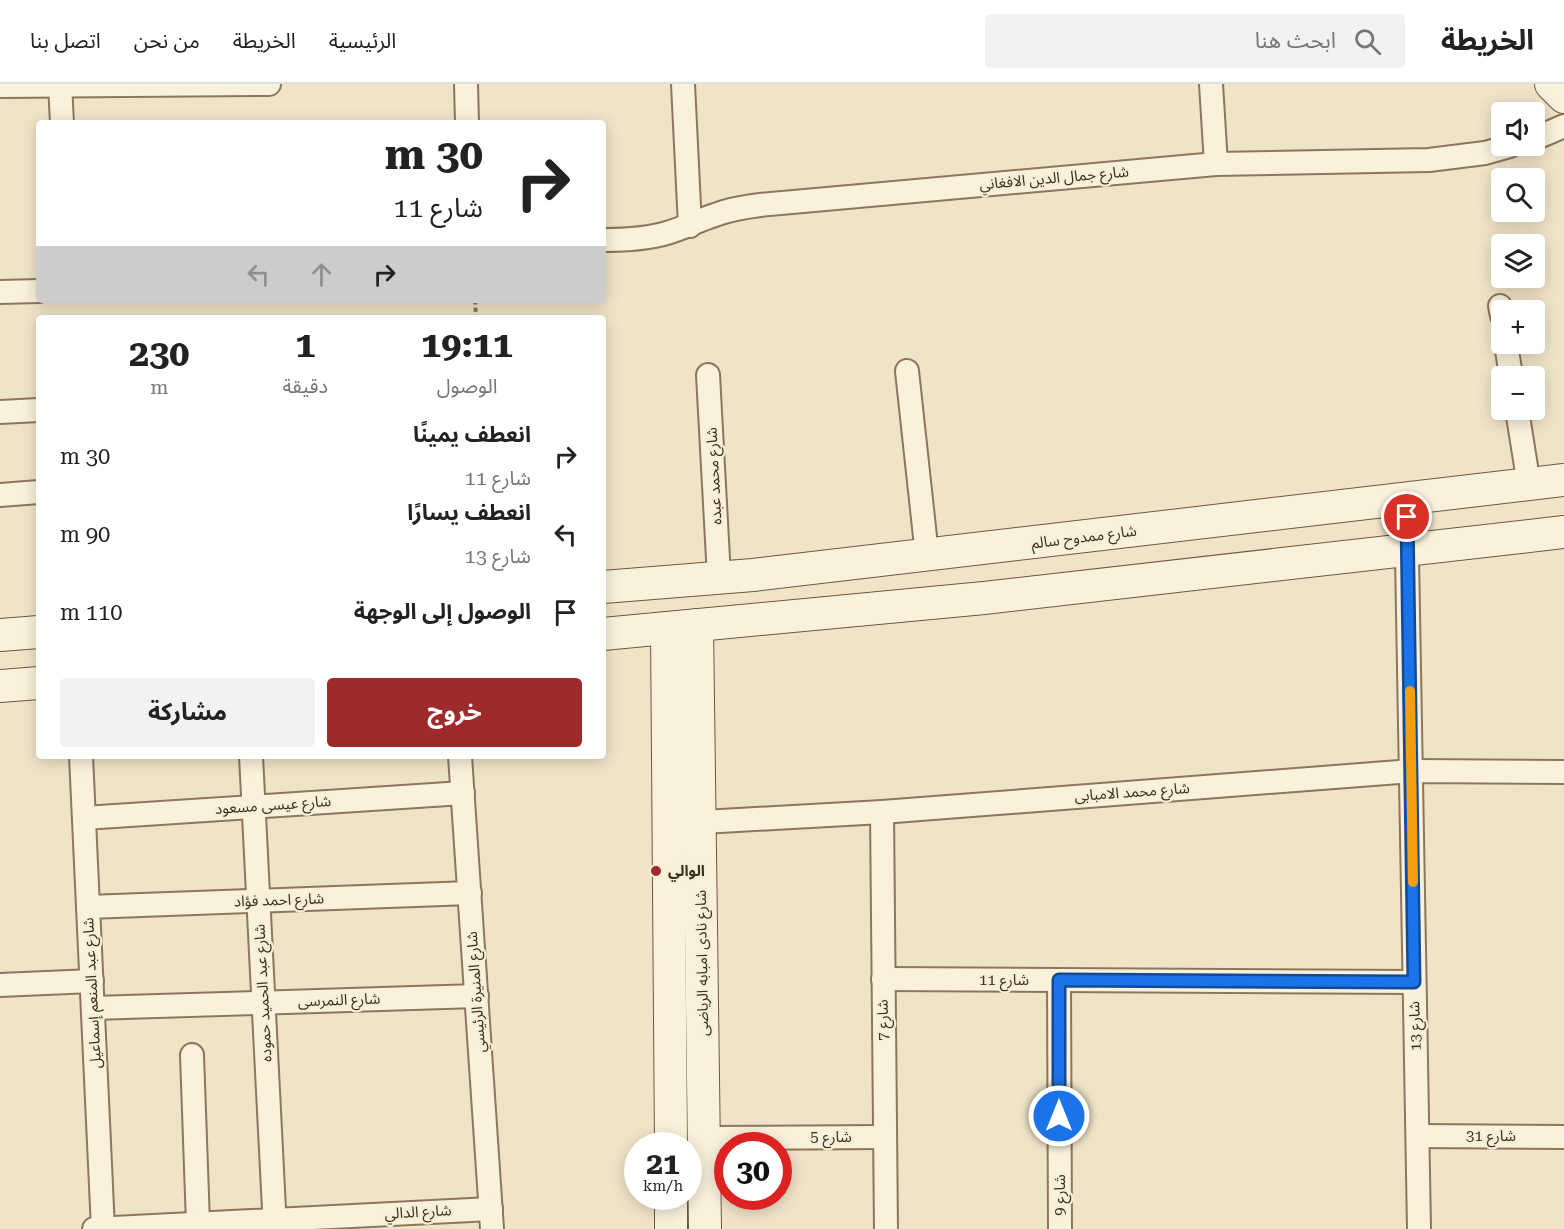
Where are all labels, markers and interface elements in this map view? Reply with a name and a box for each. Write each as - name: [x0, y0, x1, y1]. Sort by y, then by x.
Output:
- search box: [985, 14, 1405, 68]
- text: الخريطة: [1441, 24, 1534, 57]
- icon: search: [1351, 25, 1384, 58]
- text: ابحث هنا: [1255, 28, 1336, 53]
- text: اتصل بنا: [30, 29, 101, 53]
- text: من نحن: [134, 29, 200, 53]
- text: الخريطة: [233, 29, 296, 53]
- text: الرئيسية: [329, 29, 396, 53]
- map controls: [1491, 102, 1545, 420]
- button: sound: [1491, 102, 1545, 156]
- text: 30 m: [385, 130, 483, 179]
- icon: right: [504, 144, 582, 222]
- street label: شارع جمال الدين الافغاني: [978, 162, 1130, 196]
- button: search: [1491, 168, 1545, 222]
- text: شارع 11: [393, 192, 483, 224]
- button: layers: [1491, 234, 1545, 288]
- icon: left: [242, 258, 275, 291]
- icon: ahead: [305, 258, 338, 291]
- icon: right: [368, 258, 401, 291]
- button: +: [1491, 300, 1545, 354]
- text: 1: [295, 324, 315, 366]
- text: 19:11: [421, 324, 513, 366]
- text: 230: [129, 333, 190, 375]
- button: −: [1491, 366, 1545, 420]
- text: دقيقة: [283, 374, 328, 398]
- text: الوصول: [437, 374, 497, 398]
- text: m: [150, 375, 168, 399]
- text: انعطف يمينًا: [413, 422, 531, 447]
- street label: شارع محمد عبده: [702, 426, 729, 525]
- icon: right: [549, 440, 582, 473]
- text: 30 m: [60, 444, 110, 469]
- text: شارع 11: [465, 466, 531, 490]
- pin: [1381, 491, 1432, 542]
- text: انعطف يسارًا: [407, 500, 531, 525]
- icon: arrive: [1390, 500, 1423, 533]
- icon: left: [549, 518, 582, 551]
- text: 90 m: [60, 522, 110, 547]
- street label: شارع ممدوح سالم: [1030, 522, 1138, 555]
- text: شارع 13: [465, 544, 531, 568]
- icon: arrive: [549, 596, 582, 629]
- text: الوصول إلى الوجهة: [354, 599, 531, 624]
- text: 110 m: [60, 600, 123, 625]
- button: مشاركة: [60, 678, 315, 747]
- button: خروج: [327, 678, 582, 747]
- street label: شارع محمد الامبابى: [1074, 779, 1191, 808]
- street label: شارع عيسى مسعود: [214, 792, 332, 821]
- place label: الوالي: [668, 862, 705, 882]
- marker: الوالي: [649, 864, 663, 878]
- street label: شارع احمد فؤاد: [234, 889, 325, 914]
- street label: شارع نادى امبابه الرياضى: [692, 889, 715, 1036]
- street label: شارع عبد المنعم إسماعيل: [79, 917, 108, 1069]
- street label: شارع عبد الحميد حموده: [250, 923, 279, 1063]
- street label: شارع المنيرة الرئيسي: [463, 930, 492, 1053]
- street label: شارع 11: [979, 971, 1029, 992]
- street label: شارع النمرسى: [297, 990, 381, 1013]
- street label: شارع 7: [874, 999, 895, 1041]
- street label: شارع 13: [1405, 1000, 1428, 1051]
- position arrow: [1027, 1084, 1091, 1148]
- street label: شارع 31: [1466, 1127, 1516, 1148]
- street label: شارع 5: [810, 1128, 852, 1149]
- speed limit sign: 30: [714, 1132, 792, 1210]
- text: 21: [646, 1146, 680, 1181]
- street label: شارع 9: [1051, 1174, 1072, 1216]
- text: km/h: [643, 1177, 683, 1195]
- street label: شارع الدالي: [384, 1201, 452, 1226]

